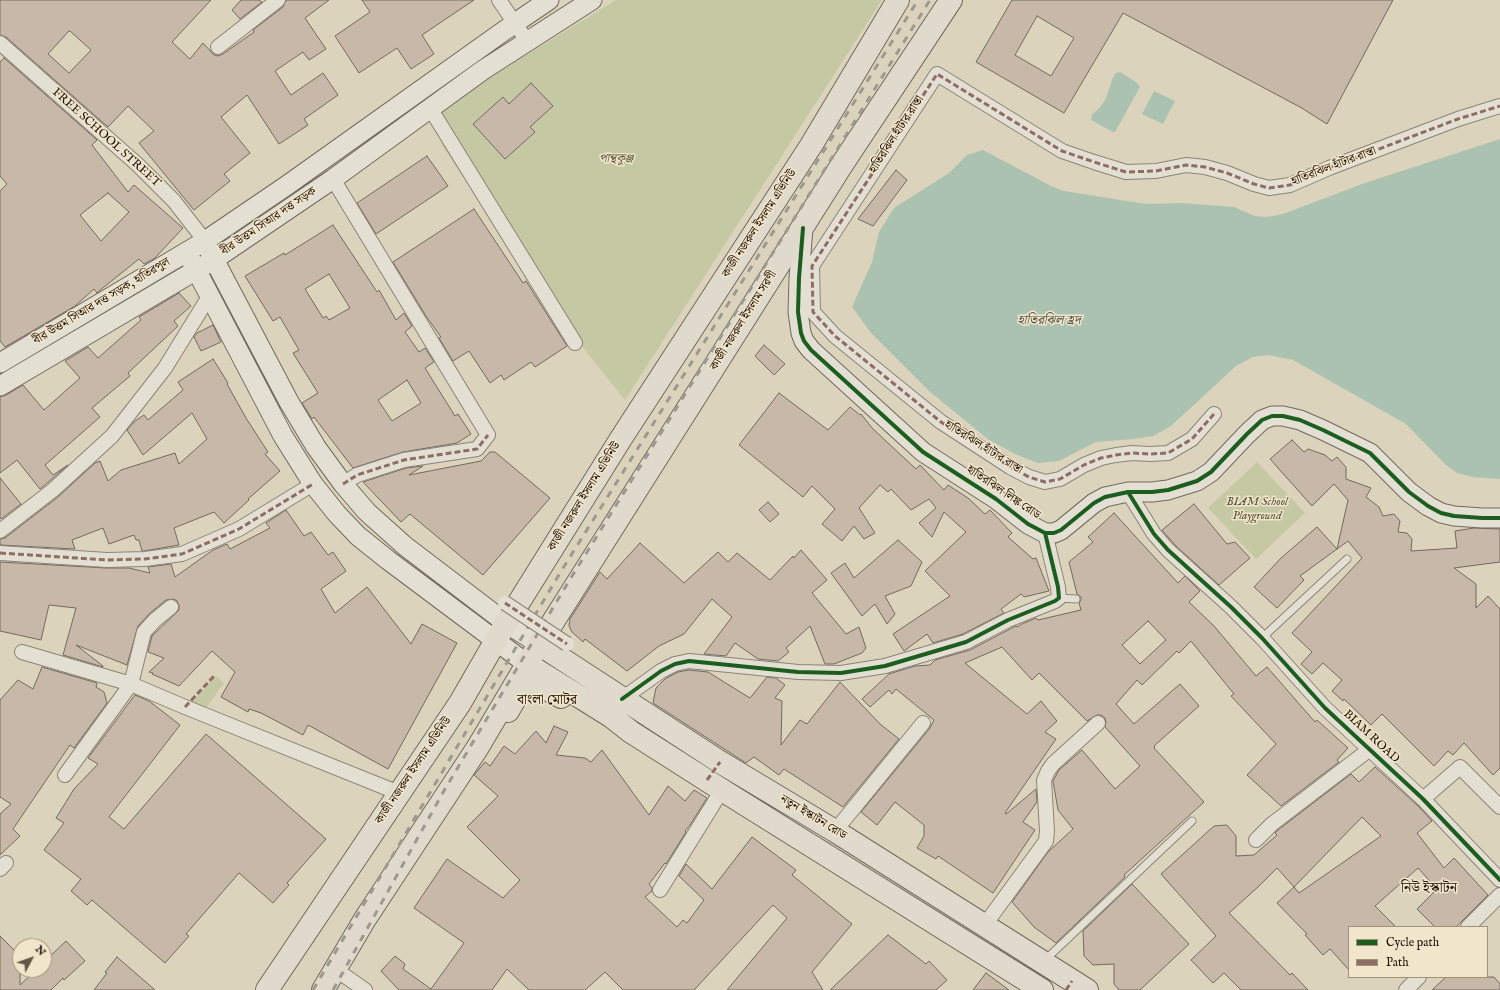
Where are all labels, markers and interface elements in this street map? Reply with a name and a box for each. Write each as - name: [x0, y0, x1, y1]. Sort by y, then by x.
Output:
- street label: FREE SCHOOL STREET: [49, 85, 163, 191]
- street label: হাতিরঝিল হাঁটার রাস্তা: [867, 93, 927, 177]
- street label: হাতিরঝিল হাঁটার রাস্তা: [1290, 144, 1378, 190]
- park label: পান্থকুঞ্জ: [599, 153, 633, 167]
- street label: কাজী নজরুল ইসলাম এভিনিউ: [720, 167, 800, 281]
- street label: বীর উত্তম সিআর দত্ত সড়ক: [218, 185, 320, 259]
- street label: বীর উত্তম সিআর দত্ত সড়ক, হাতিরপুল: [31, 255, 173, 349]
- street label: কাজী নজরুল ইসলাম সরণী: [708, 269, 780, 373]
- water label: হাতিরঝিল হ্রদ: [1017, 313, 1081, 329]
- street label: হাতিরঝিল হাঁটার রাস্তা: [941, 418, 1025, 478]
- street label: কাজী নজরুল ইসলাম এভিনিউ: [545, 440, 625, 554]
- street label: হাতিরঝিল লিঙ্ক রোড: [963, 463, 1043, 523]
- park label: BIAM School Playground: [1226, 496, 1288, 524]
- district label: বাংলা মোটর: [517, 693, 577, 709]
- street label: BIAM ROAD: [1340, 707, 1402, 767]
- street label: কাজী নজরুল ইসলাম এভিনিউ: [373, 715, 455, 827]
- street label: নতুন ইস্কাটন রোড: [777, 792, 849, 844]
- district label: নিউ ইস্কাটন: [1401, 881, 1457, 897]
- legend: [1348, 926, 1488, 978]
- text: Cycle path: [1386, 935, 1439, 950]
- north arrow: [12, 938, 52, 978]
- text: N: [32, 943, 49, 959]
- text: Path: [1386, 955, 1409, 970]

